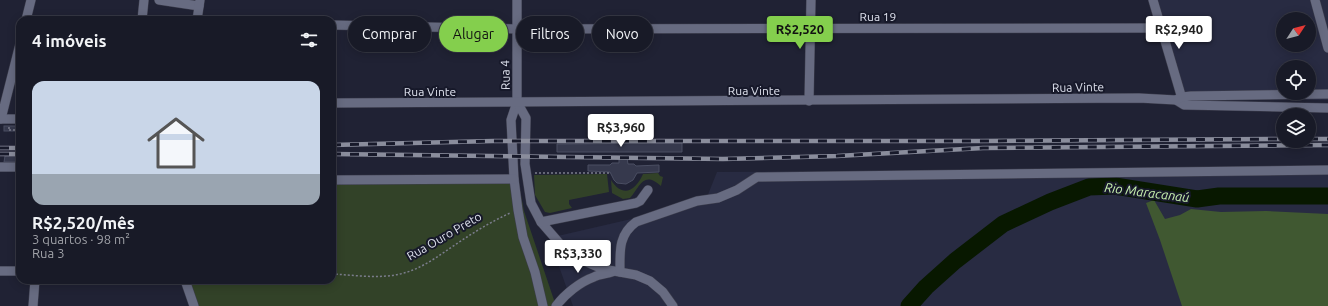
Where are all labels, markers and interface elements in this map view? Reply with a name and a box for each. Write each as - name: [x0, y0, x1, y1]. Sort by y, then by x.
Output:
- street label: Rua 19: [860, 10, 896, 23]
- north arrow: [1276, 12, 1316, 52]
- map controls: [1276, 12, 1316, 148]
- chip: Comprar: [348, 16, 431, 52]
- chip: Alugar: [439, 16, 508, 52]
- chip: Filtros: [516, 16, 584, 52]
- chip: Novo: [592, 16, 653, 52]
- pin: R$2,520: [763, 16, 837, 50]
- pin: R$2,940: [1142, 16, 1216, 50]
- text: R$2,520: [776, 22, 824, 36]
- text: R$2,940: [1155, 22, 1203, 36]
- icon: filters: [298, 29, 320, 51]
- text: 4 imóveis: [32, 31, 107, 50]
- street label: Rua 4: [498, 60, 512, 90]
- button: locate: [1276, 60, 1316, 100]
- street label: Rua Vinte: [1052, 80, 1104, 94]
- street label: Rua Vinte: [728, 84, 780, 97]
- street label: Rua Vinte: [404, 85, 456, 98]
- icon: home: [140, 107, 212, 179]
- button: layers: [1276, 108, 1316, 148]
- pin: R$3,960: [584, 114, 658, 148]
- text: R$3,960: [597, 120, 645, 134]
- water label: Rio Maracanaú: [1104, 180, 1190, 204]
- street label: Rua Ouro Preto: [404, 209, 484, 263]
- text: R$2,520/mês: [32, 213, 135, 232]
- text: 3 quartos · 98 m²: [32, 232, 130, 246]
- pin: R$3,330: [541, 240, 615, 274]
- text: Rua 3: [32, 246, 65, 260]
- text: R$3,330: [554, 246, 602, 260]

